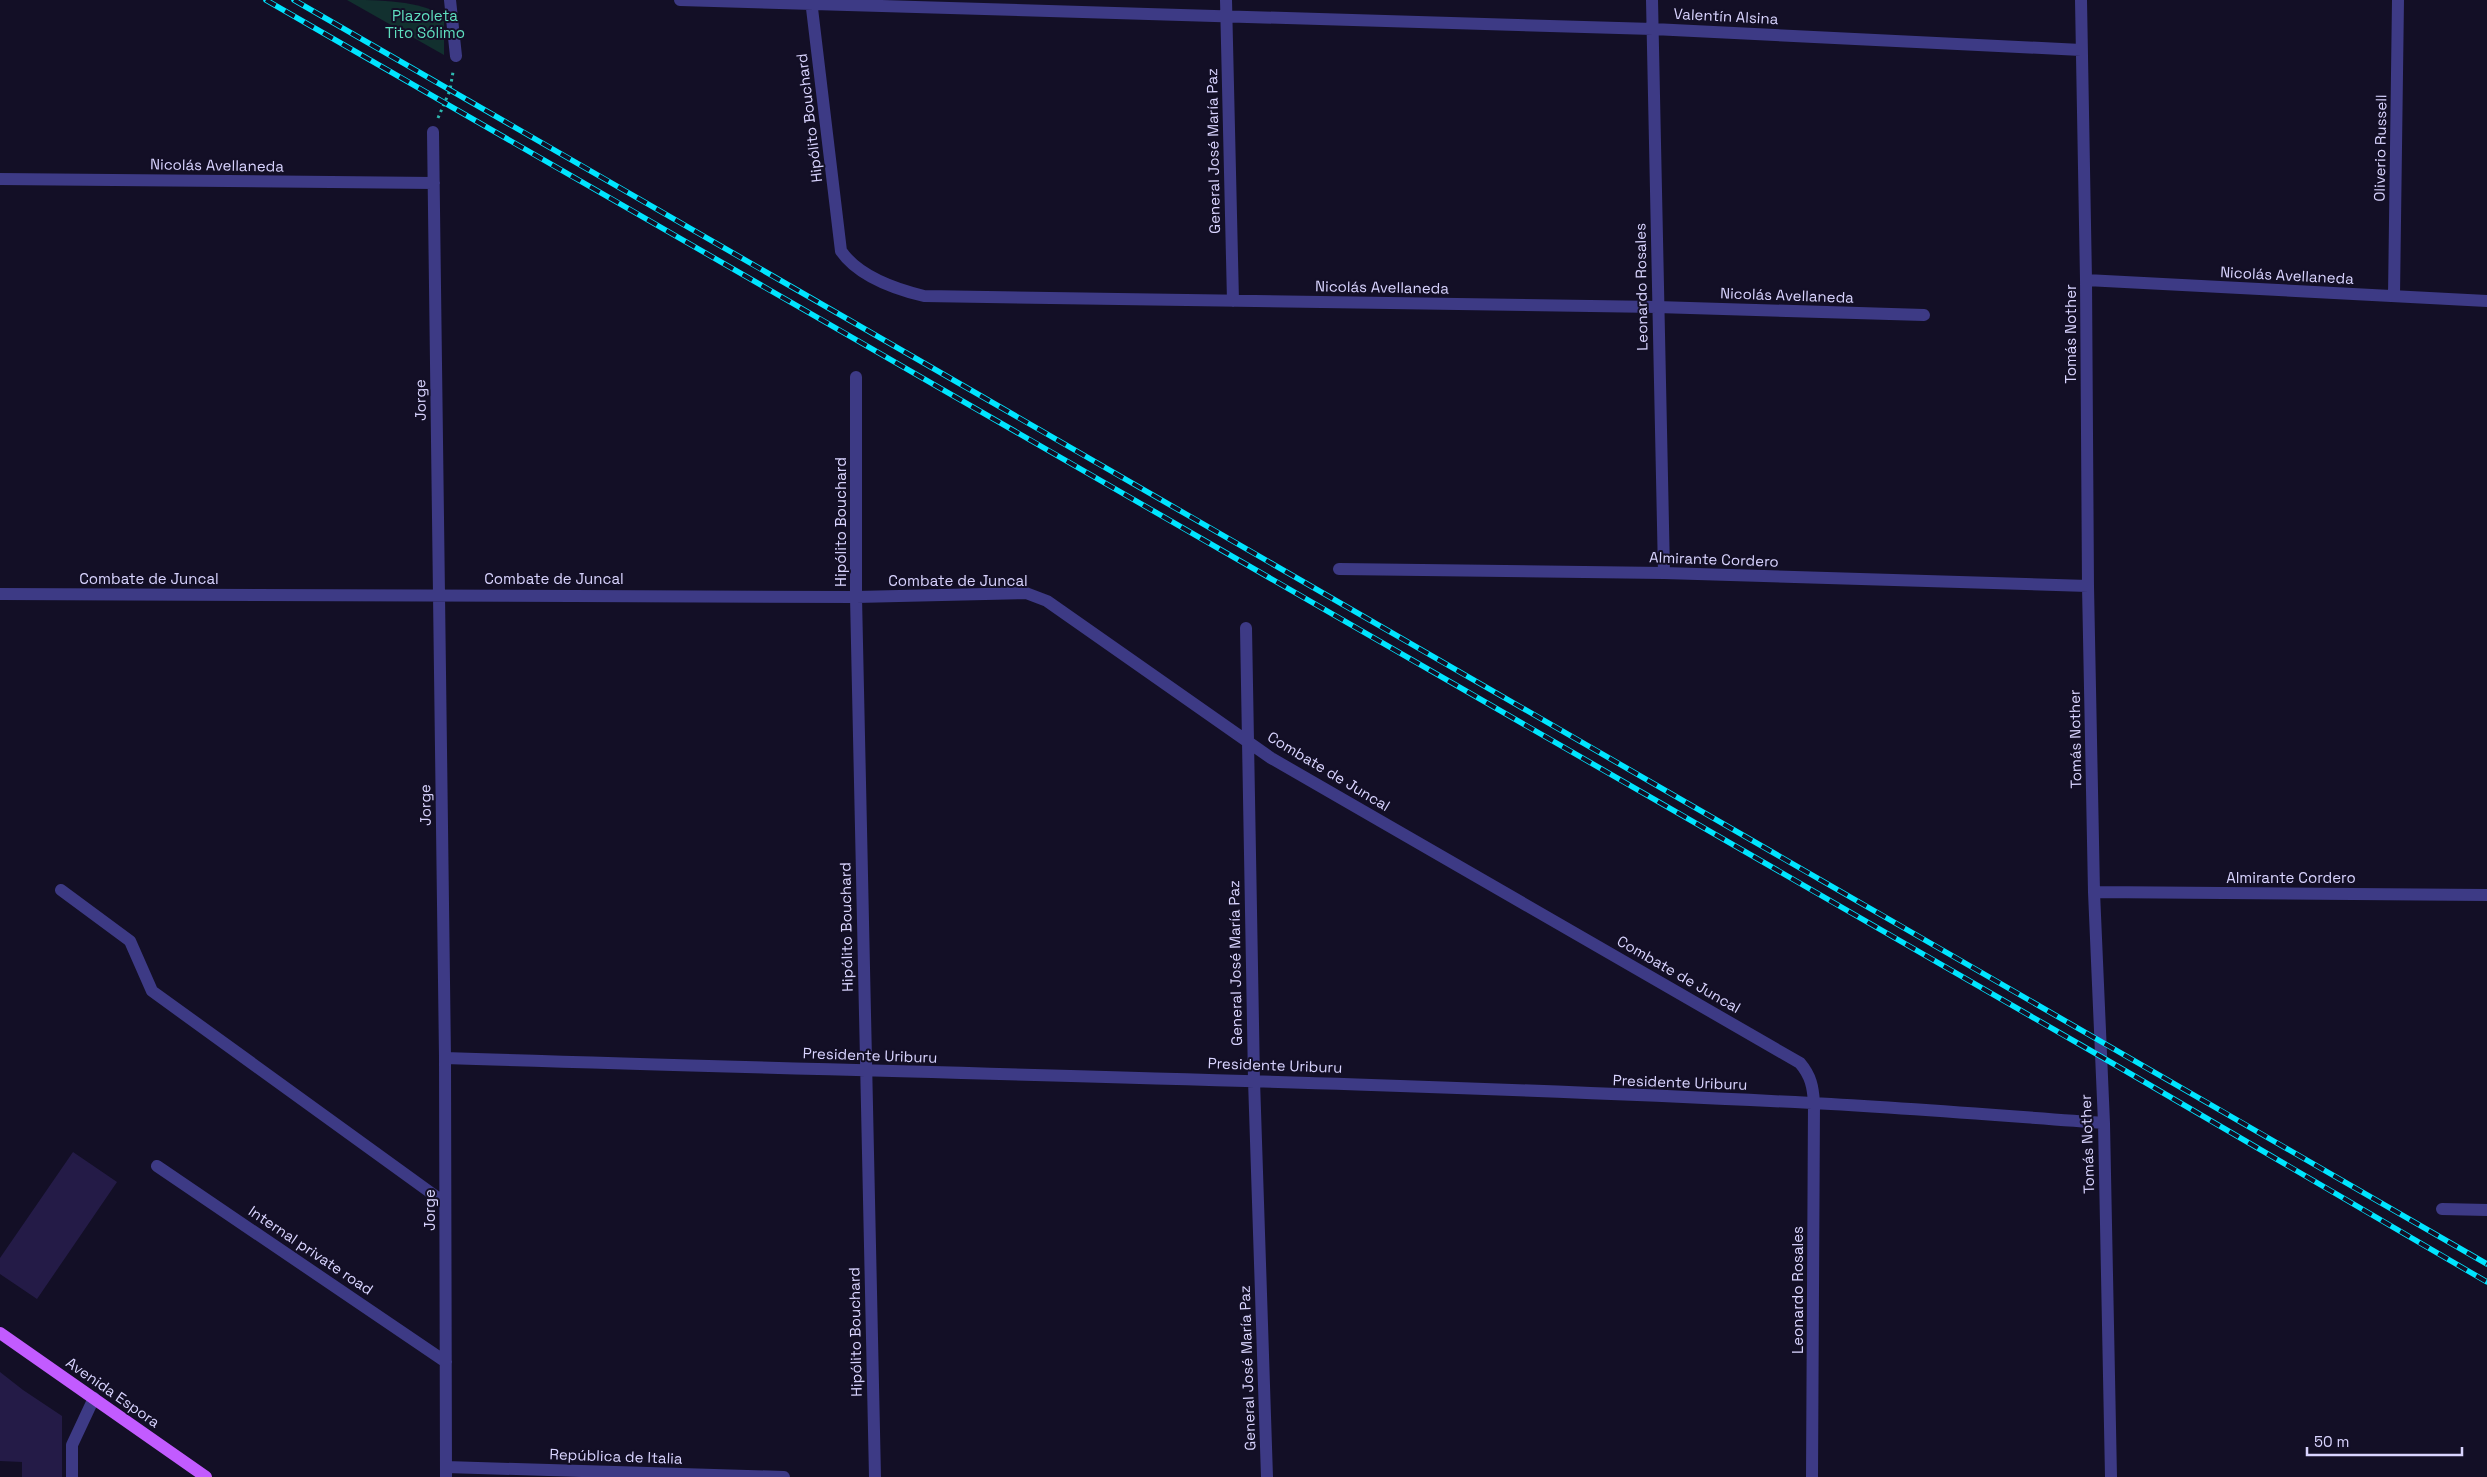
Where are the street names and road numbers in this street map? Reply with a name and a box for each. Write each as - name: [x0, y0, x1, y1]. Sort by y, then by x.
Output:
- street label: Valentín Alsina: [1673, 4, 1779, 28]
- street label: Hipólito Bouchard: [792, 52, 826, 184]
- street label: General José María Paz: [1202, 68, 1224, 234]
- street label: Oliverio Russell: [2370, 94, 2390, 202]
- street label: Nicolás Avellaneda: [150, 154, 284, 176]
- street label: Leonardo Rosales: [1630, 223, 1652, 351]
- street label: Nicolás Avellaneda: [2220, 262, 2355, 288]
- street label: Nicolás Avellaneda: [1315, 276, 1449, 298]
- street label: Nicolás Avellaneda: [1720, 283, 1855, 307]
- street label: Tomás Nother: [2061, 284, 2080, 384]
- street label: Jorge: [410, 379, 430, 421]
- street label: Hipólito Bouchard: [831, 457, 850, 587]
- street label: Almirante Cordero: [1649, 547, 1779, 571]
- street label: Combate de Juncal: [79, 569, 219, 588]
- street label: Combate de Juncal: [484, 569, 624, 588]
- street label: Combate de Juncal: [888, 571, 1028, 590]
- street label: Tomás Nother: [2065, 689, 2085, 789]
- street label: Combate de Juncal: [1264, 727, 1394, 815]
- street label: Jorge: [415, 784, 435, 826]
- street label: Hipólito Bouchard: [835, 862, 857, 992]
- street label: Almirante Cordero: [2226, 868, 2356, 887]
- street label: General José María Paz: [1224, 880, 1246, 1046]
- street label: Combate de Juncal: [1614, 931, 1744, 1017]
- street label: Presidente Uriburu: [802, 1043, 938, 1067]
- street label: Presidente Uriburu: [1207, 1053, 1343, 1077]
- street label: Presidente Uriburu: [1612, 1070, 1748, 1094]
- street label: Tomás Nother: [2076, 1094, 2098, 1194]
- street label: Jorge: [420, 1189, 439, 1231]
- street label: Internal private road: [245, 1201, 377, 1299]
- street label: Leonardo Rosales: [1788, 1226, 1807, 1354]
- street label: Hipólito Bouchard: [844, 1267, 866, 1397]
- street label: General José María Paz: [1235, 1285, 1259, 1451]
- street label: Avenida Espora: [62, 1353, 164, 1432]
- street label: República de Italia: [549, 1444, 683, 1468]

